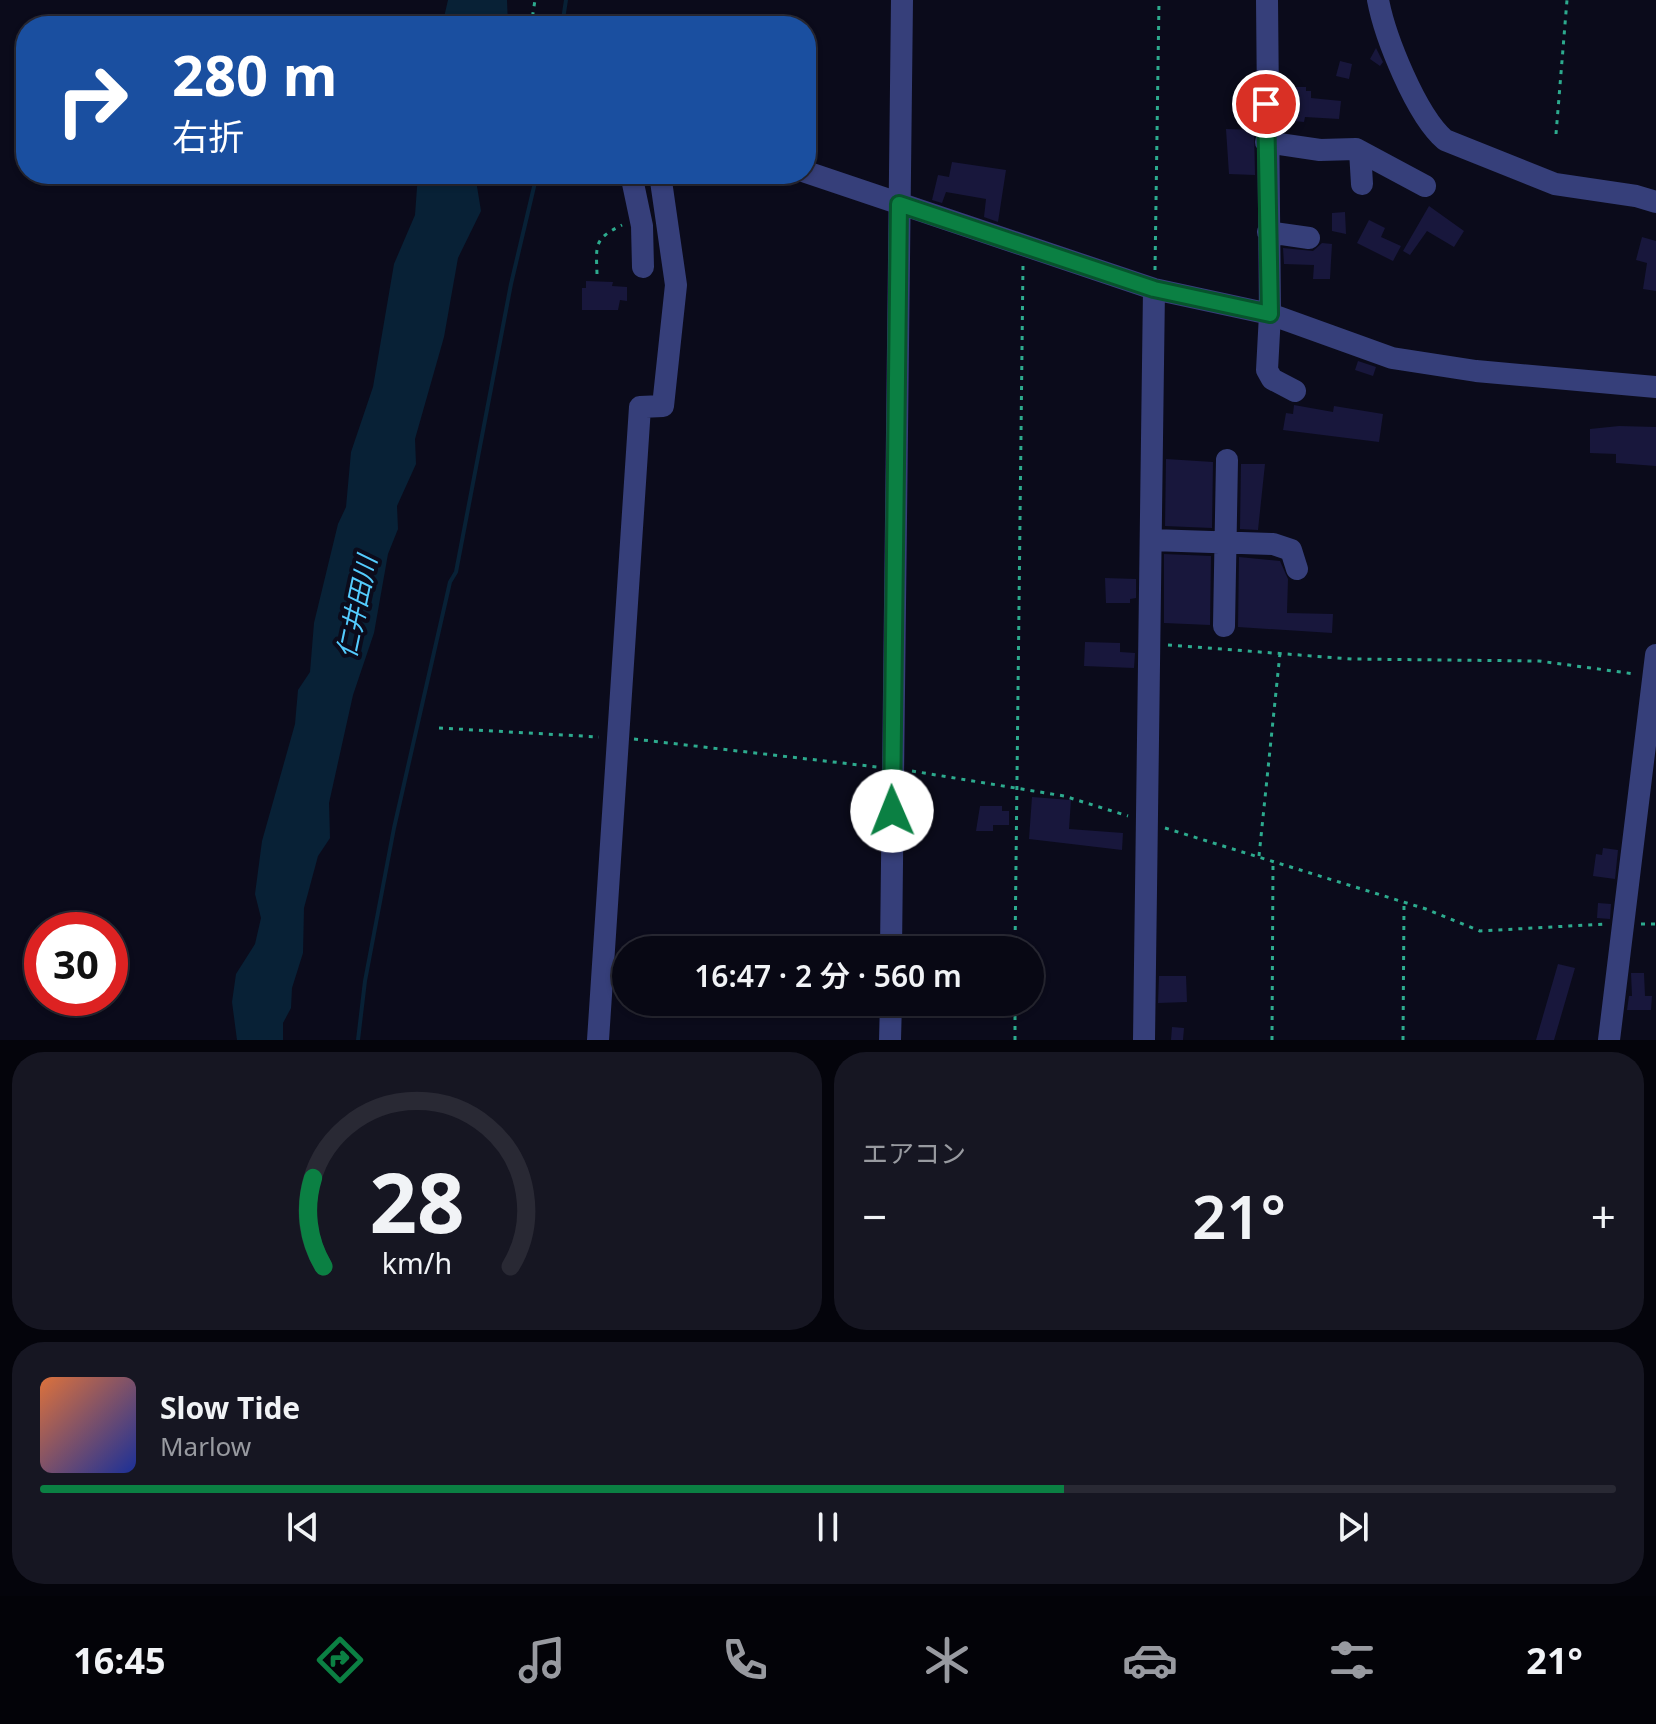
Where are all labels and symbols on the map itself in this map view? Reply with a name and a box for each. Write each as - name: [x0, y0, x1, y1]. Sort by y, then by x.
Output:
- pin: [1232, 70, 1300, 138]
- water label: 仁井田川: [328, 549, 385, 661]
- position arrow: [850, 769, 934, 853]
- speed limit sign: 30: [24, 912, 128, 1016]

